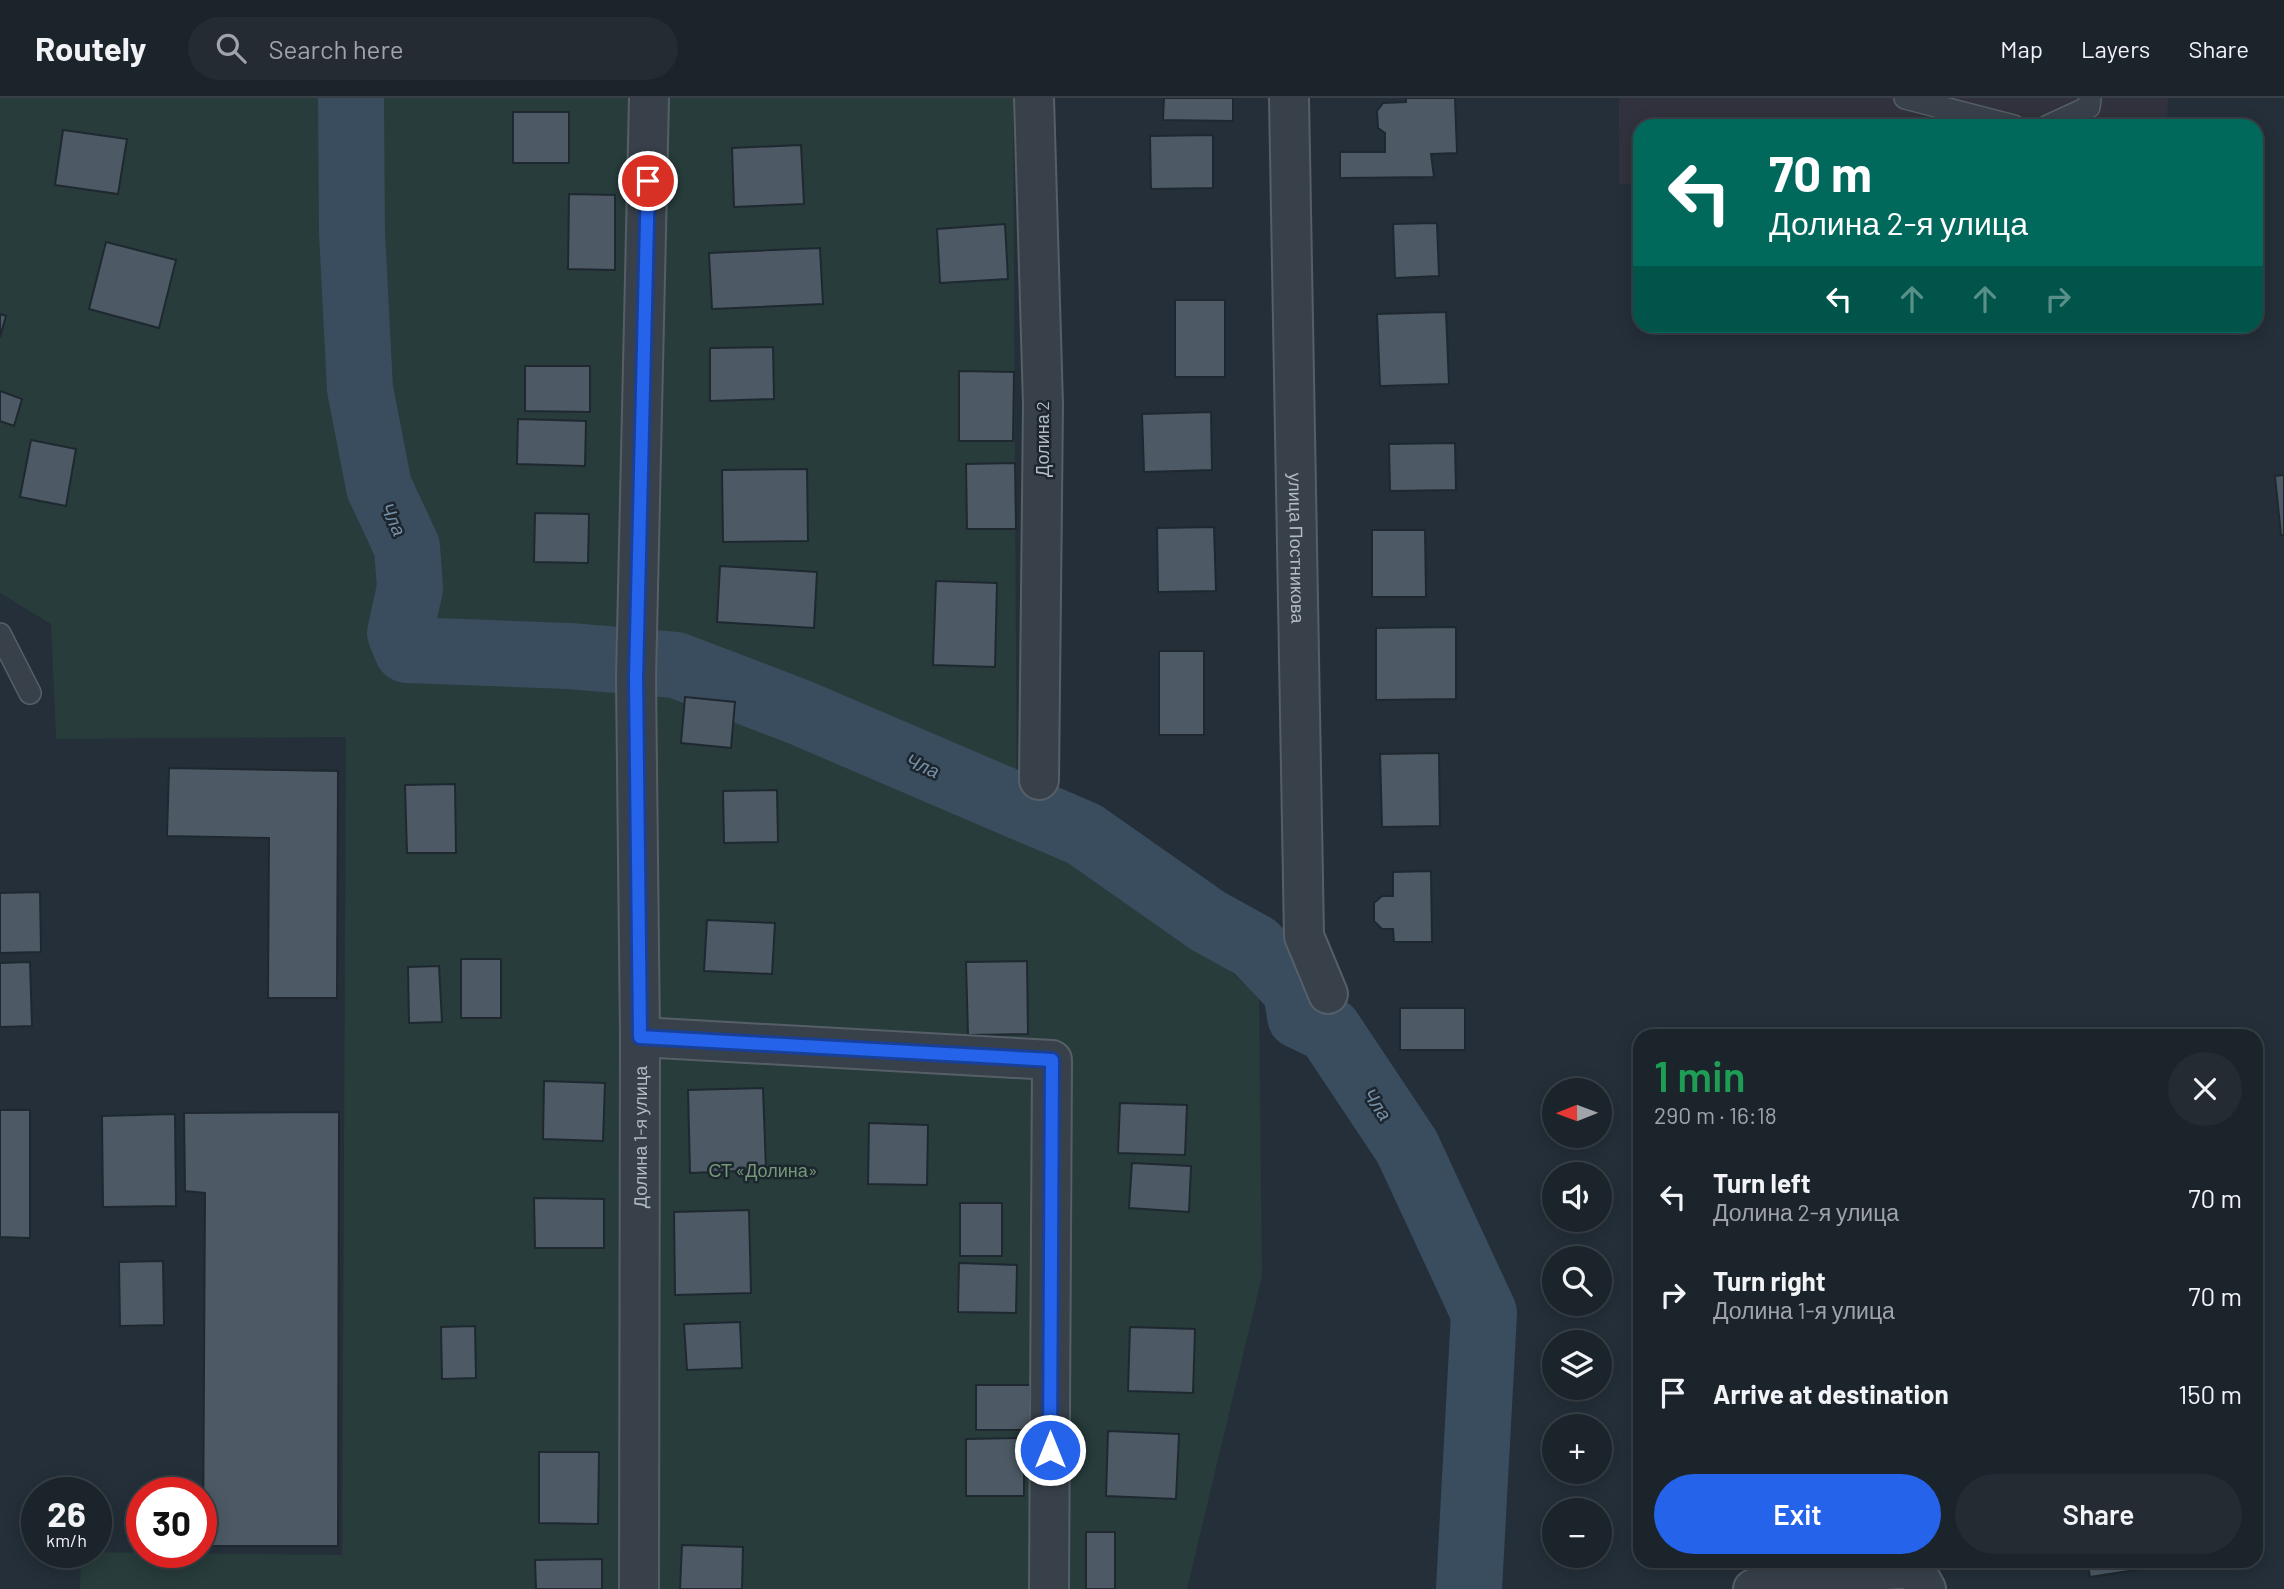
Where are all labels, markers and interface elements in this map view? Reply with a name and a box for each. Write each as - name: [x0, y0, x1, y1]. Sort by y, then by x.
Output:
- search box: [188, 17, 678, 80]
- text: Routely: [35, 28, 146, 68]
- icon: search: [212, 29, 250, 67]
- text: Search here: [268, 33, 404, 64]
- text: Map: [2000, 34, 2043, 63]
- text: Layers: [2081, 34, 2150, 63]
- text: Share: [2188, 34, 2249, 63]
- text: 70 m: [1769, 143, 1872, 202]
- icon: left: [1654, 147, 1745, 238]
- pin: [618, 151, 678, 211]
- icon: arrive: [629, 162, 667, 200]
- text: Долина 2-я улица: [1769, 203, 2028, 241]
- icon: left: [1820, 280, 1858, 318]
- icon: ahead: [1893, 280, 1931, 318]
- icon: ahead: [1966, 280, 2004, 318]
- icon: right: [2039, 280, 2077, 318]
- street label: Долина 2: [1031, 401, 1053, 477]
- street label: улица Постникова: [1285, 472, 1309, 625]
- water label: Чла: [376, 499, 412, 539]
- water label: Чла: [903, 748, 943, 782]
- text: 1 min: [1654, 1050, 1746, 1100]
- button: close: [2168, 1052, 2242, 1126]
- street label: Долина 1-я улица: [629, 1065, 651, 1208]
- north arrow: [1542, 1078, 1612, 1148]
- map controls: [1542, 1078, 1612, 1568]
- water label: Чла: [1359, 1083, 1397, 1125]
- text: 290 m · 16:18: [1654, 1101, 1777, 1129]
- park label: СТ «Долина»: [709, 1159, 817, 1181]
- button: sound: [1542, 1162, 1612, 1232]
- text: Turn left: [1713, 1167, 1811, 1198]
- icon: left: [1654, 1178, 1692, 1216]
- text: 70 m: [2188, 1182, 2242, 1213]
- text: Долина 2-я улица: [1713, 1198, 1899, 1226]
- button: search: [1542, 1246, 1612, 1316]
- text: Turn right: [1713, 1265, 1826, 1296]
- icon: right: [1654, 1276, 1692, 1314]
- text: 70 m: [2188, 1280, 2242, 1311]
- text: Долина 1-я улица: [1713, 1296, 1895, 1324]
- button: layers: [1542, 1330, 1612, 1400]
- icon: arrive: [1654, 1374, 1692, 1412]
- text: Arrive at destination: [1713, 1378, 1949, 1409]
- text: 150 m: [2178, 1378, 2242, 1409]
- position arrow: [1013, 1413, 1087, 1487]
- button: +: [1542, 1414, 1612, 1484]
- button: Exit: [1654, 1474, 1941, 1554]
- button: Share: [1955, 1474, 2242, 1554]
- speed limit sign: 30: [126, 1477, 217, 1568]
- text: 26: [47, 1492, 86, 1534]
- button: −: [1542, 1498, 1612, 1568]
- text: km/h: [46, 1529, 87, 1551]

